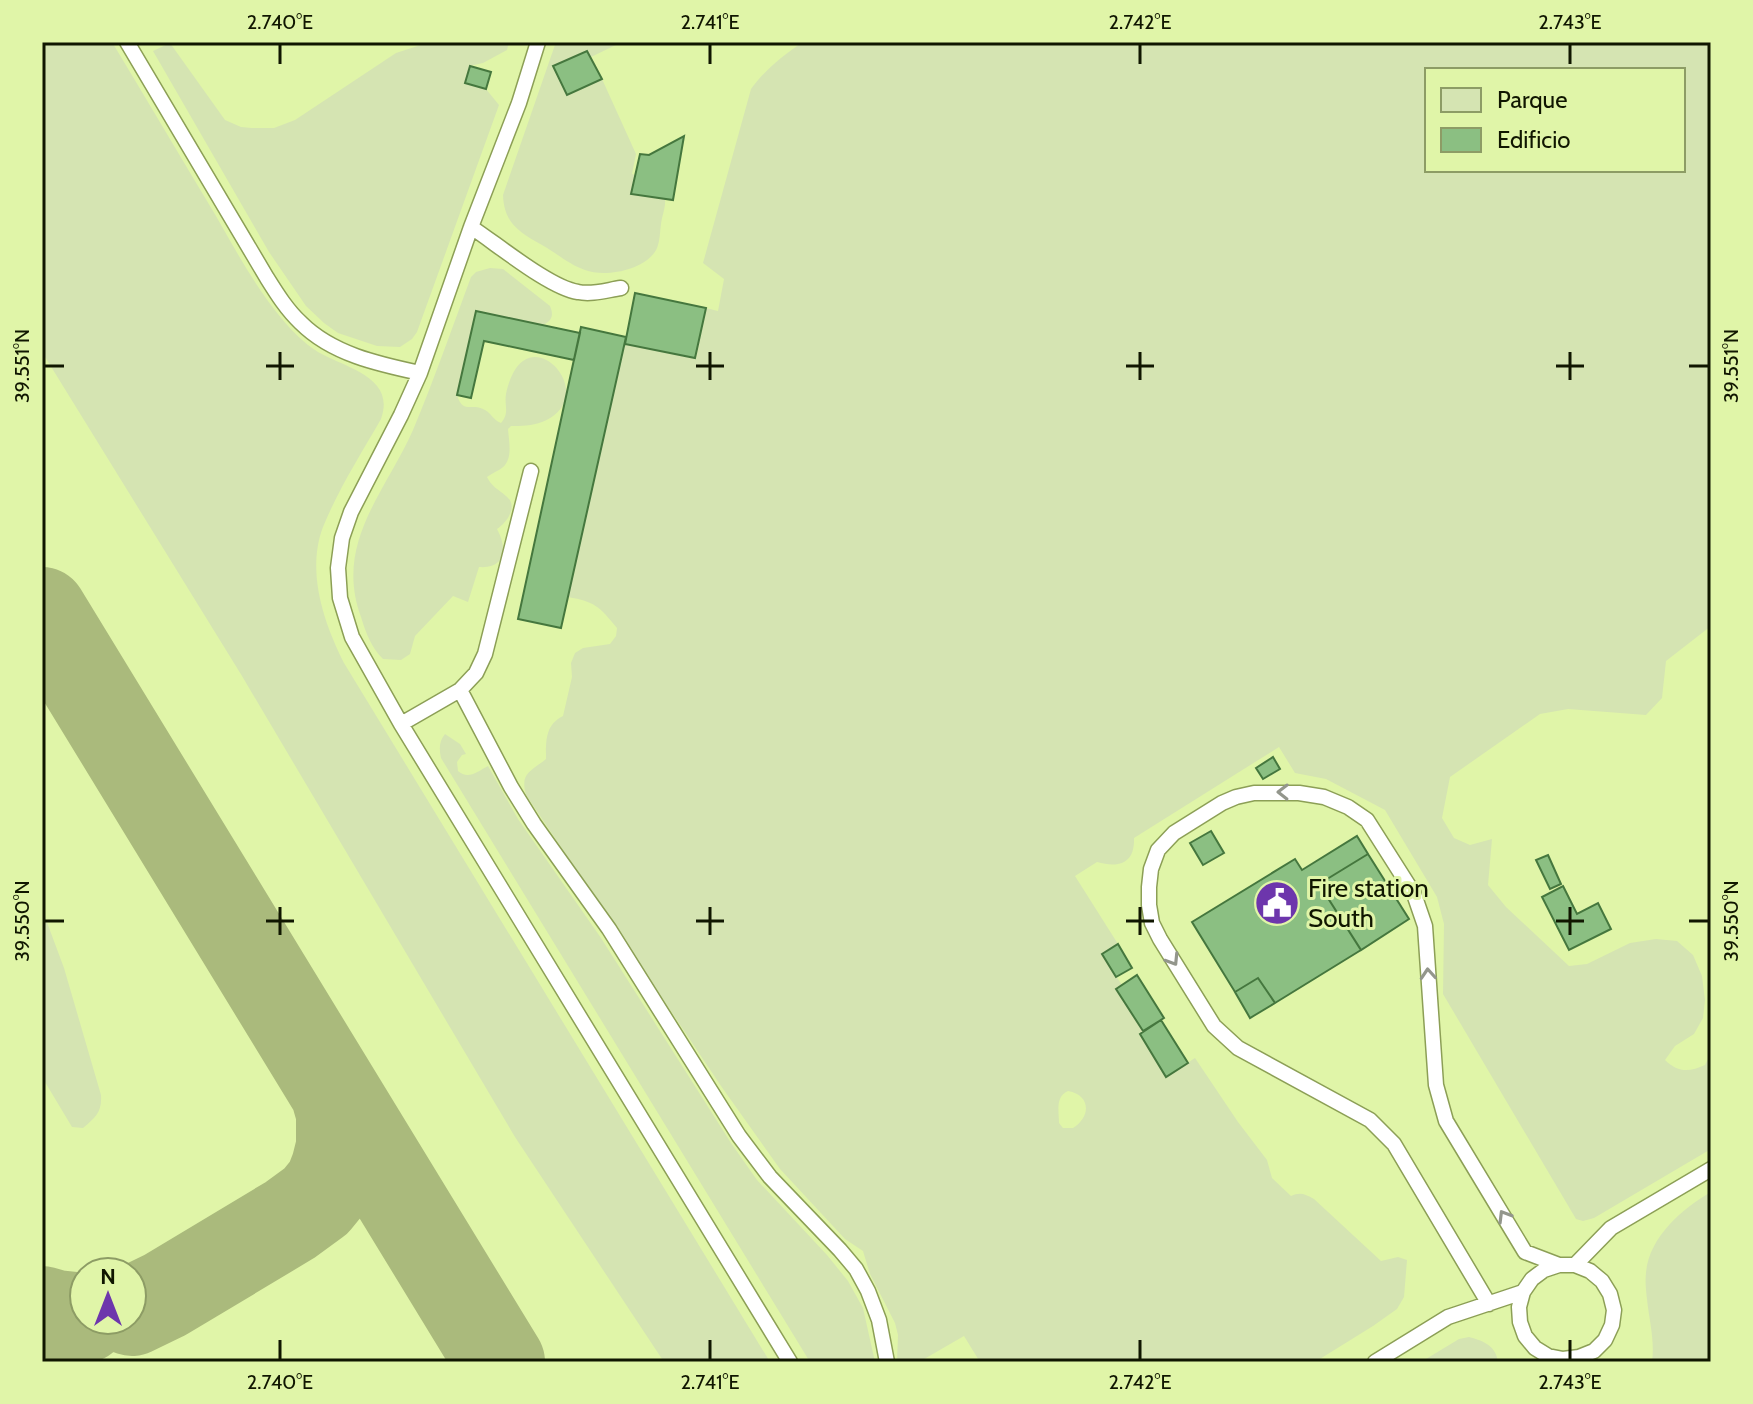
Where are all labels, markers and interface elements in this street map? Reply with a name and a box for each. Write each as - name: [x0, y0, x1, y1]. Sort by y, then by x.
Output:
- text: 2.740°E: [247, 10, 313, 34]
- text: 2.741°E: [681, 10, 739, 34]
- text: 2.742°E: [1109, 10, 1171, 34]
- text: 2.743°E: [1538, 10, 1602, 34]
- legend: [1425, 68, 1685, 172]
- text: Parque: [1497, 85, 1567, 114]
- text: Edificio: [1497, 125, 1571, 154]
- text: 39.551°N: [10, 329, 34, 403]
- text: 39.551°N: [1719, 329, 1743, 403]
- one-way arrow: [1276, 784, 1289, 801]
- place label: Fire station South: [1308, 872, 1429, 934]
- public building icon: Fire station South: [1253, 879, 1301, 927]
- text: 39.550°N: [10, 880, 34, 962]
- text: 39.550°N: [1719, 880, 1743, 962]
- one-way arrow: [1163, 951, 1179, 966]
- one-way arrow: [1420, 967, 1437, 980]
- one-way arrow: [1498, 1210, 1514, 1225]
- north arrow: [68, 1256, 148, 1336]
- text: N: [100, 1263, 116, 1290]
- text: 2.740°E: [247, 1370, 313, 1394]
- text: 2.741°E: [681, 1370, 739, 1394]
- text: 2.742°E: [1109, 1370, 1171, 1394]
- text: 2.743°E: [1538, 1370, 1602, 1394]

